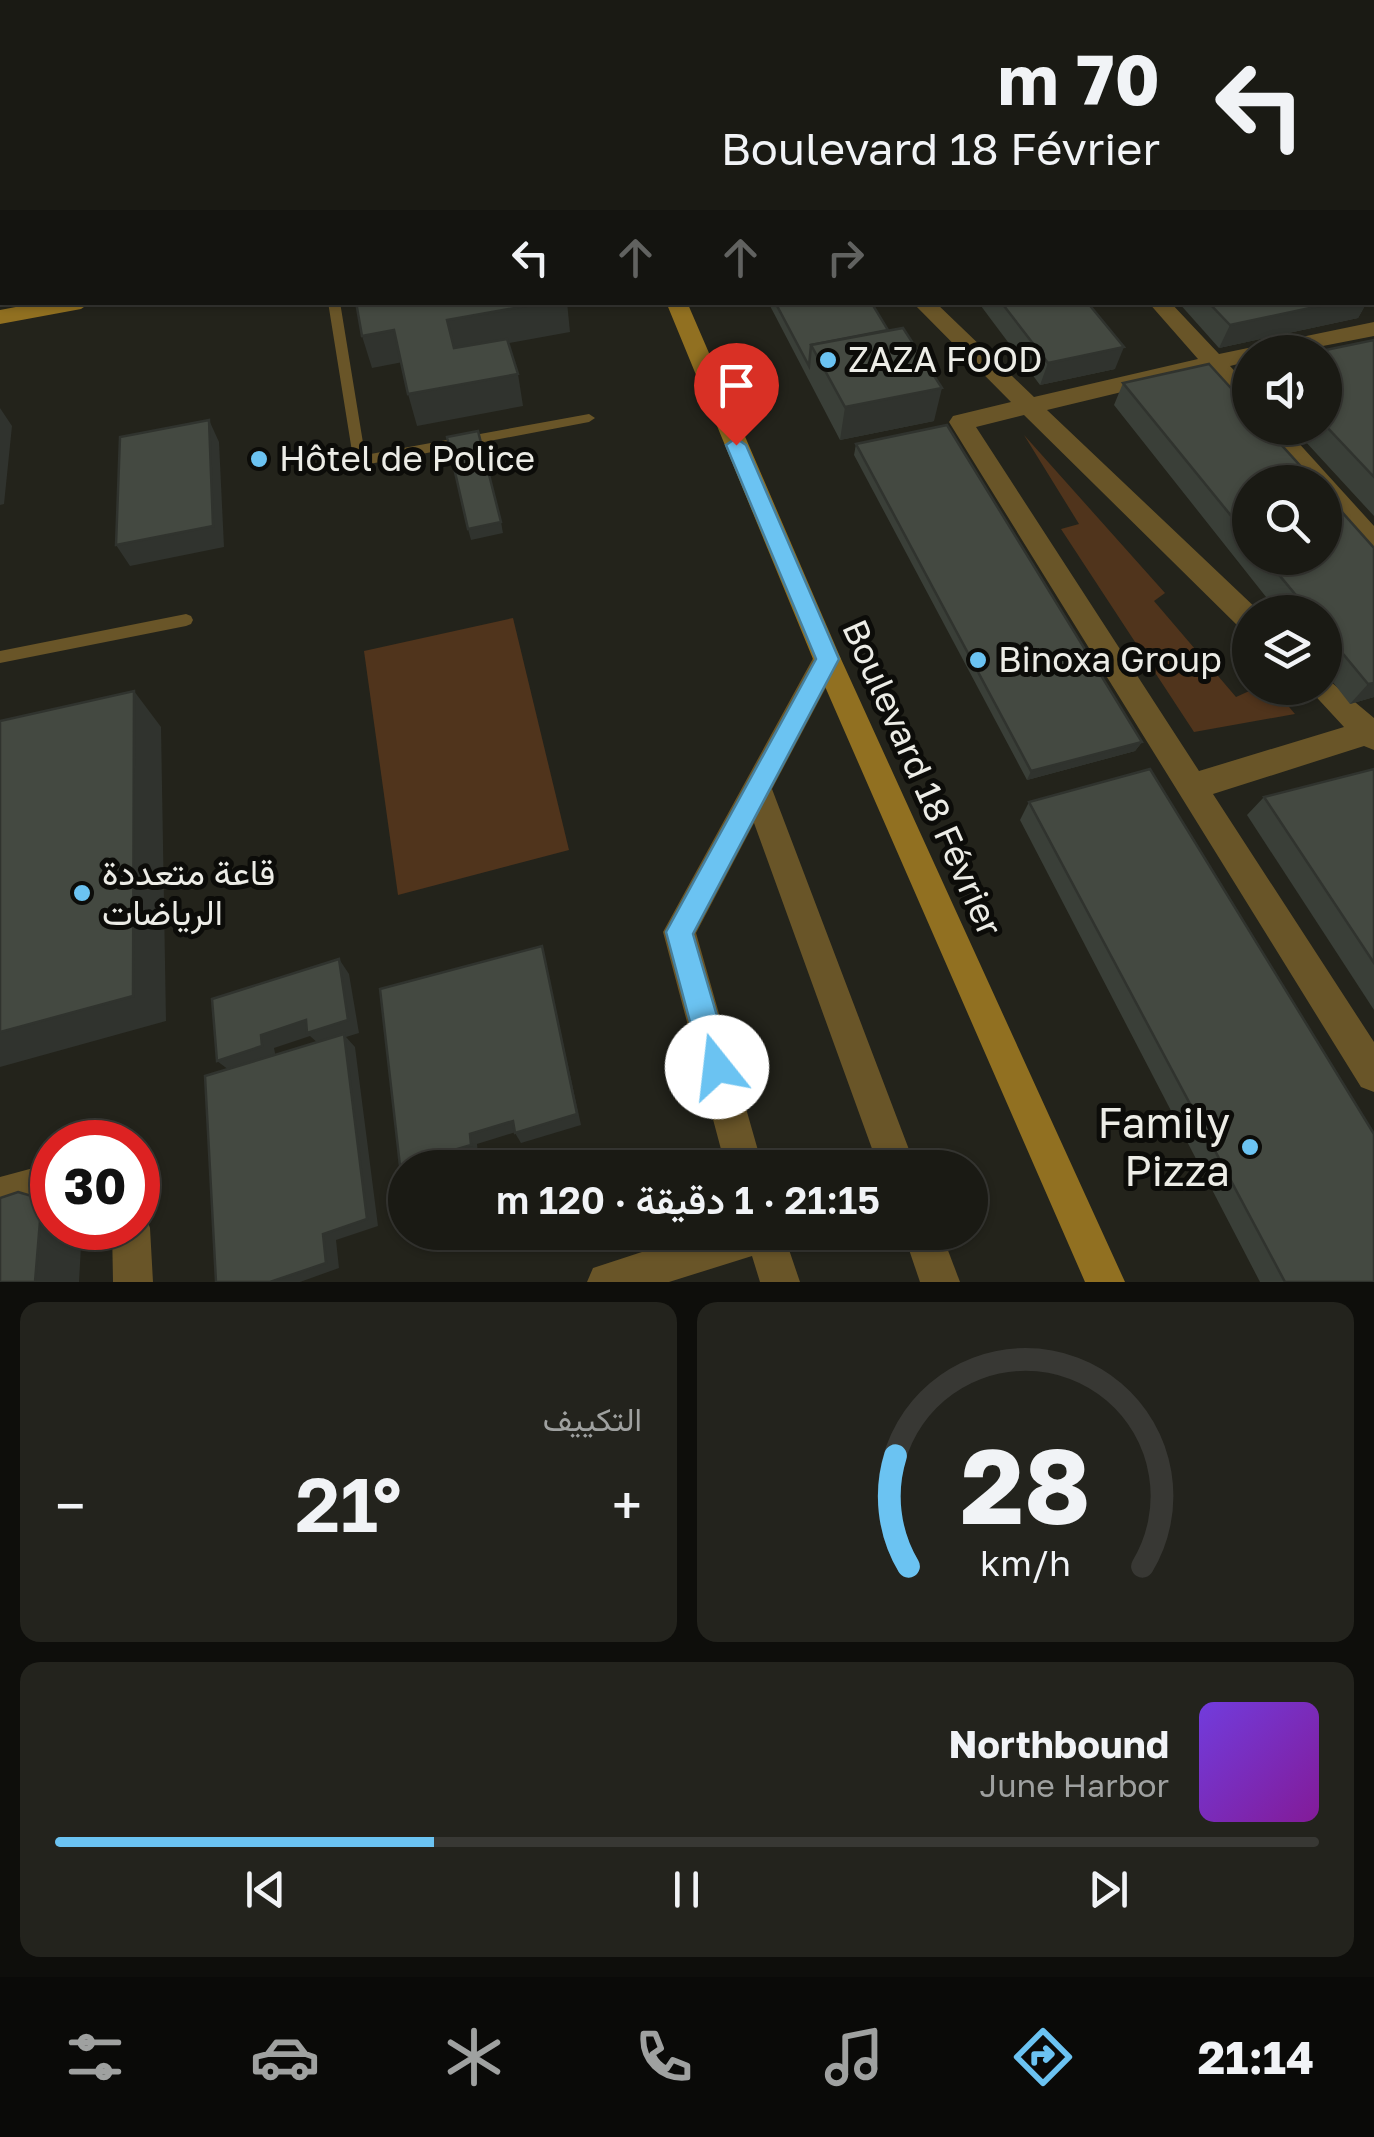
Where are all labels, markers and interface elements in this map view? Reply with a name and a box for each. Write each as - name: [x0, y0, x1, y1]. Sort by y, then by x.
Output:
- text: 70 m: [998, 36, 1160, 120]
- icon: left: [1195, 40, 1325, 170]
- text: Boulevard 18 Février: [721, 121, 1160, 175]
- icon: left: [503, 230, 558, 285]
- icon: ahead: [608, 230, 663, 285]
- icon: ahead: [713, 230, 768, 285]
- icon: right: [818, 230, 873, 285]
- map controls: [1232, 335, 1342, 705]
- button: sound: [1232, 335, 1342, 445]
- place label: ZAZA FOOD: [848, 338, 1043, 380]
- pin: [694, 343, 779, 446]
- marker: ZAZA FOOD: [817, 349, 839, 371]
- icon: arrive: [709, 358, 764, 413]
- place label: Hôtel de Police: [279, 437, 535, 479]
- marker: Hôtel de Police: [248, 448, 270, 470]
- button: search: [1232, 465, 1342, 575]
- button: layers: [1232, 595, 1342, 705]
- street label: Boulevard 18 Février: [834, 613, 1012, 942]
- place label: Binoxa Group: [998, 638, 1222, 680]
- marker: Binoxa Group: [967, 649, 989, 671]
- place label: قاعة متعددة الرياضات: [102, 851, 275, 935]
- marker: قاعة متعددة الرياضات: [71, 882, 93, 904]
- position arrow: [665, 1015, 769, 1119]
- place label: Family Pizza: [1098, 1097, 1230, 1195]
- speed limit sign: 30: [30, 1120, 160, 1250]
- marker: Family Pizza: [1239, 1136, 1261, 1158]
- text: 21:15 · 1 دقيقة · 120 m: [496, 1177, 880, 1222]
- text: التكييف: [543, 1400, 642, 1438]
- text: 28: [960, 1422, 1091, 1547]
- text: 21°: [295, 1458, 402, 1549]
- text: −: [55, 1472, 85, 1538]
- text: +: [612, 1472, 642, 1538]
- text: km/h: [980, 1541, 1071, 1584]
- text: Northbound: [948, 1721, 1169, 1766]
- text: June Harbor: [979, 1766, 1169, 1804]
- icon: previous: [238, 1862, 293, 1917]
- icon: pause: [659, 1862, 714, 1917]
- icon: next: [1081, 1862, 1136, 1917]
- icon: filters: [60, 2022, 130, 2092]
- icon: car: [250, 2022, 320, 2092]
- icon: climate: [439, 2022, 509, 2092]
- icon: phone: [629, 2022, 699, 2092]
- icon: music: [819, 2022, 889, 2092]
- icon: directions: [1008, 2022, 1078, 2092]
- text: 21:14: [1198, 2030, 1314, 2084]

